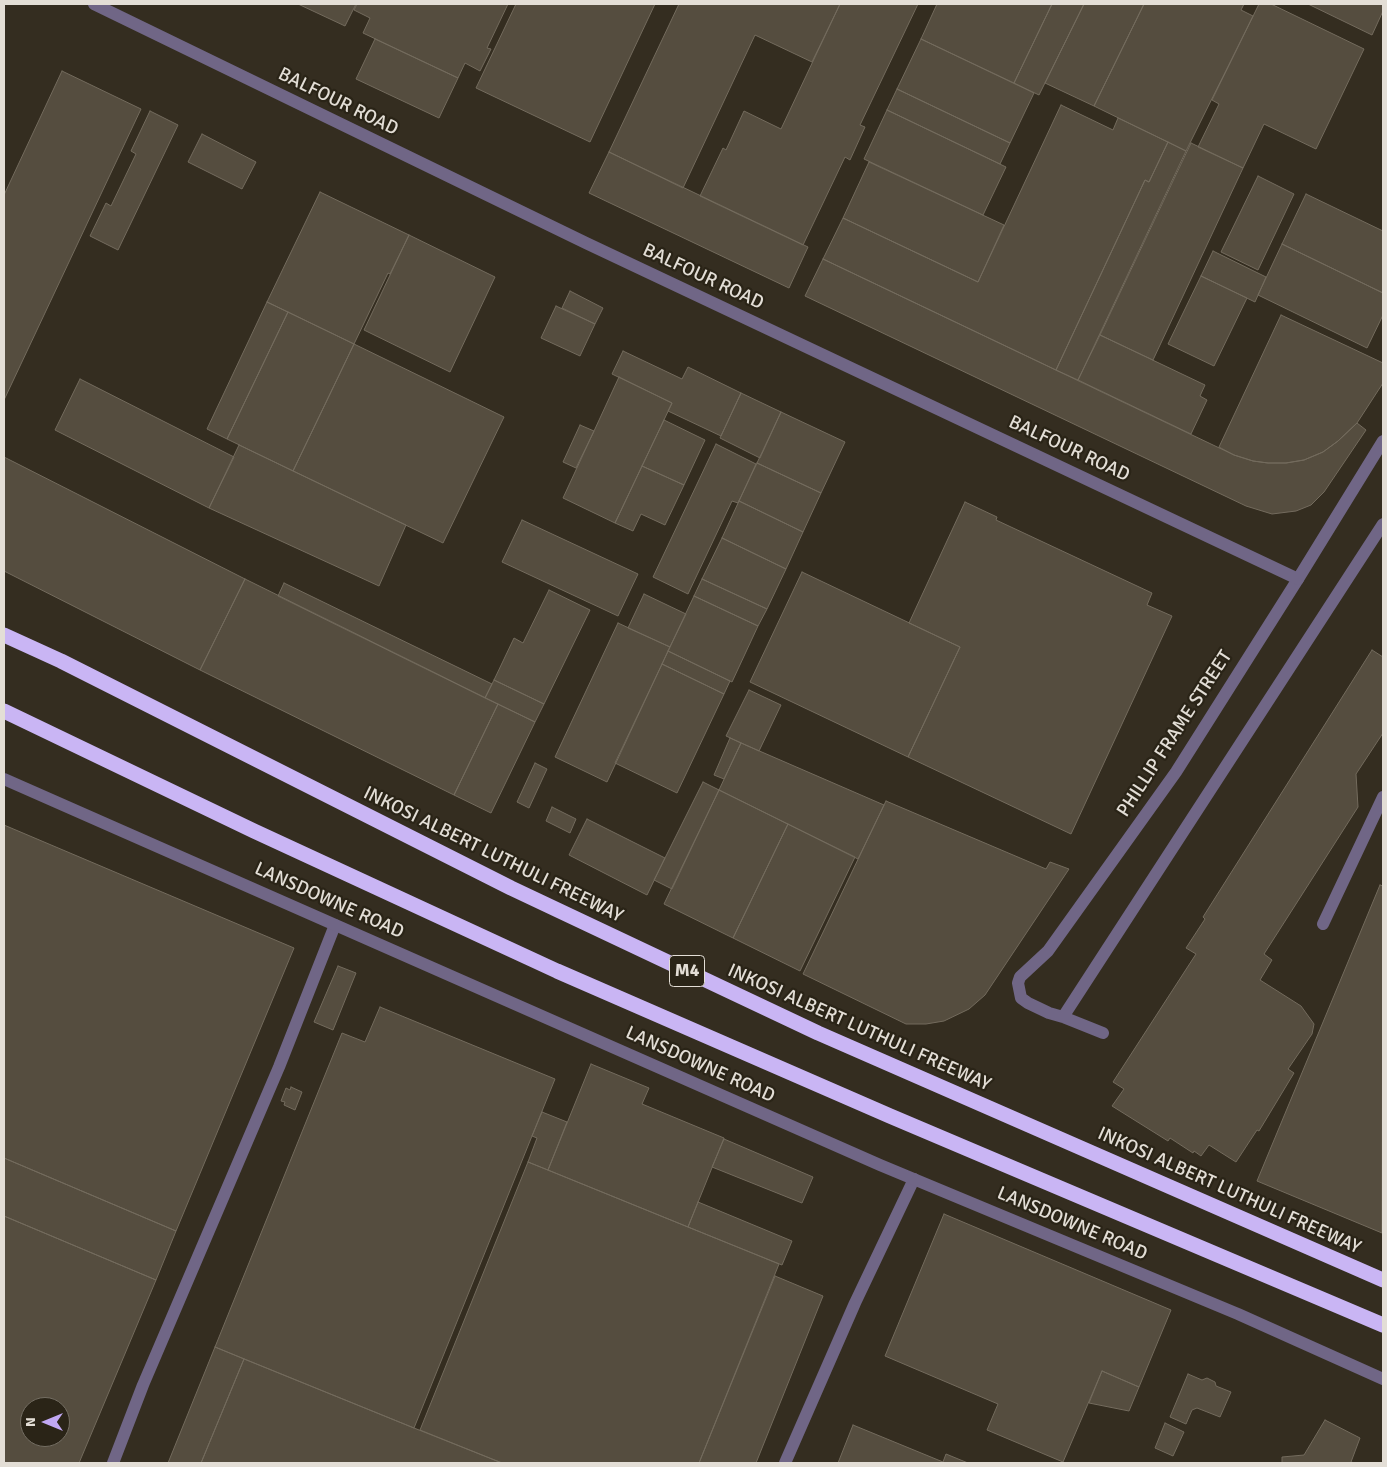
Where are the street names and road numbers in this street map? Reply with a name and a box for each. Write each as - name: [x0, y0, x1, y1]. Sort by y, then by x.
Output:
- street label: BALFOUR ROAD: [274, 63, 402, 141]
- street label: BALFOUR ROAD: [639, 239, 767, 315]
- street label: BALFOUR ROAD: [1005, 411, 1133, 487]
- street label: PHILLIP FRAME STREET: [1113, 646, 1237, 822]
- street label: INKOSI ALBERT LUTHULI FREEWAY: [360, 782, 626, 928]
- street label: LANSDOWNE ROAD: [251, 858, 407, 944]
- road number: M4: [670, 956, 704, 986]
- street label: INKOSI ALBERT LUTHULI FREEWAY: [724, 959, 994, 1097]
- street label: LANSDOWNE ROAD: [622, 1022, 778, 1108]
- street label: INKOSI ALBERT LUTHULI FREEWAY: [1094, 1122, 1364, 1260]
- street label: LANSDOWNE ROAD: [994, 1182, 1150, 1266]

